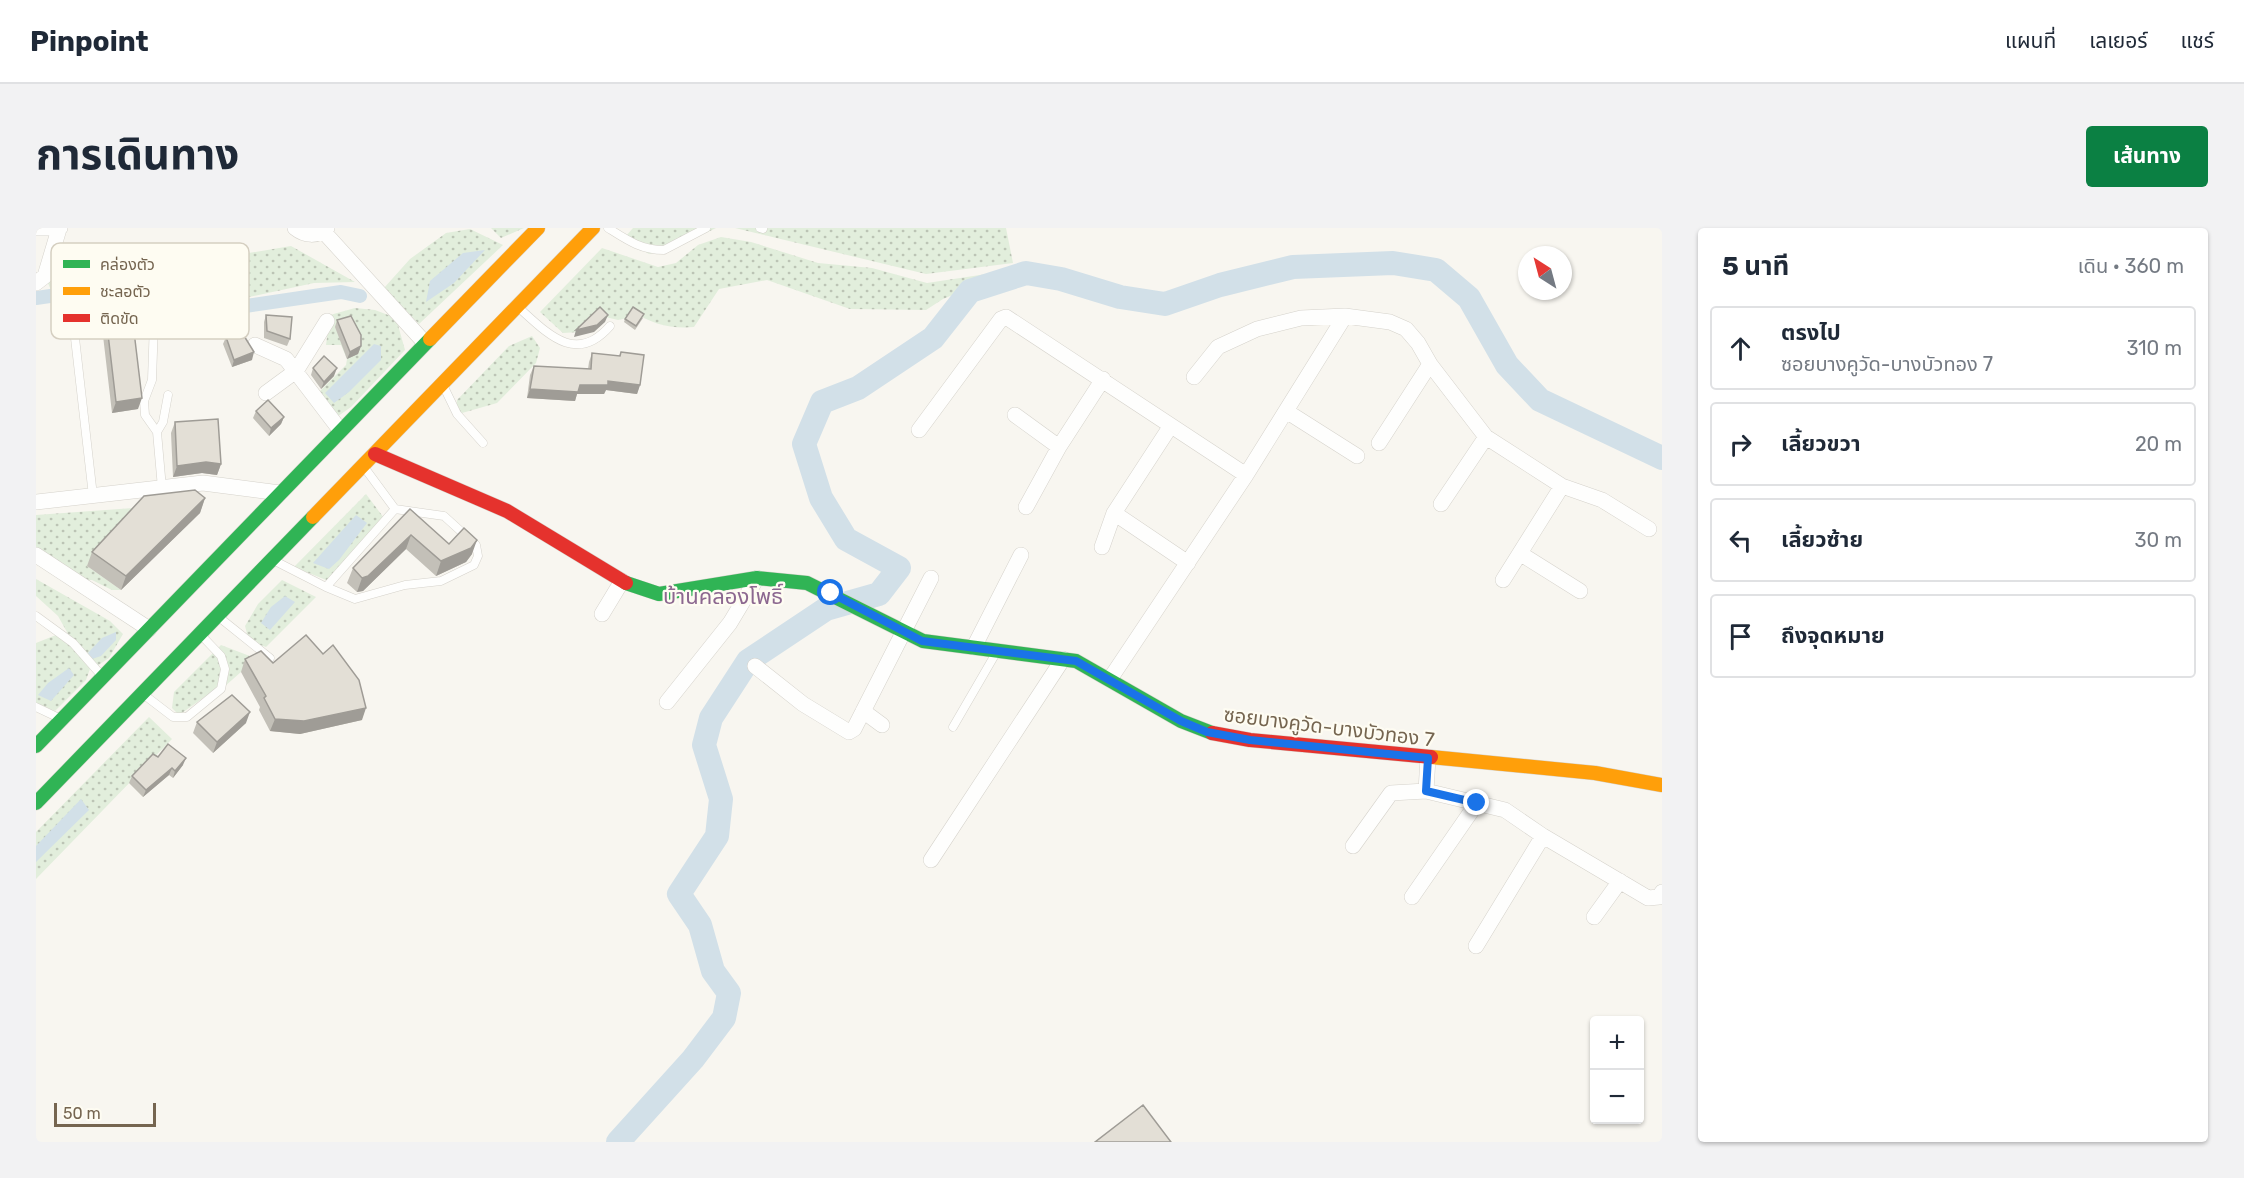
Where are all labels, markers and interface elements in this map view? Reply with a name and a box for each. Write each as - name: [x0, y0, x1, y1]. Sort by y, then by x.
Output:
- text: Pinpoint: [30, 25, 149, 58]
- text: แผนที่: [2005, 28, 2056, 53]
- text: เลเยอร์: [2089, 28, 2148, 53]
- text: แชร์: [2181, 28, 2214, 53]
- button: เส้นทาง: [2086, 126, 2208, 187]
- text: การเดินทาง: [36, 130, 239, 180]
- legend: [51, 243, 249, 339]
- north arrow: [1518, 246, 1572, 300]
- text: 5 นาที: [1722, 251, 1789, 282]
- text: เดิน · 360 m: [2078, 254, 2184, 278]
- text: คล่องตัว: [100, 255, 155, 274]
- text: ชะลอตัว: [100, 282, 151, 301]
- text: ติดขัด: [100, 309, 139, 328]
- text: ตรงไป: [1781, 319, 1841, 346]
- icon: ahead: [1724, 332, 1757, 365]
- text: 310 m: [2126, 336, 2182, 360]
- text: ซอยบางคูวัด-บางบัวทอง 7: [1781, 352, 1993, 376]
- icon: right: [1724, 428, 1757, 461]
- text: เลี้ยวขวา: [1781, 430, 1861, 457]
- text: 20 m: [2135, 432, 2182, 456]
- icon: left: [1724, 524, 1757, 557]
- text: เลี้ยวซ้าย: [1781, 526, 1863, 553]
- text: 30 m: [2135, 528, 2182, 552]
- route start: [817, 579, 843, 605]
- district label: บ้านคลองโพธิ์: [663, 583, 783, 610]
- icon: arrive: [1724, 620, 1757, 653]
- text: ถึงจุดหมาย: [1781, 622, 1885, 649]
- street label: ซอยบางคูวัด-บางบัวทอง 7: [1222, 702, 1436, 753]
- route end: [1463, 789, 1489, 815]
- map controls: [1590, 1016, 1644, 1124]
- button: +: [1590, 1016, 1644, 1070]
- button: −: [1590, 1070, 1644, 1124]
- scale bar: [54, 1100, 156, 1128]
- text: 50 m: [63, 1104, 101, 1123]

